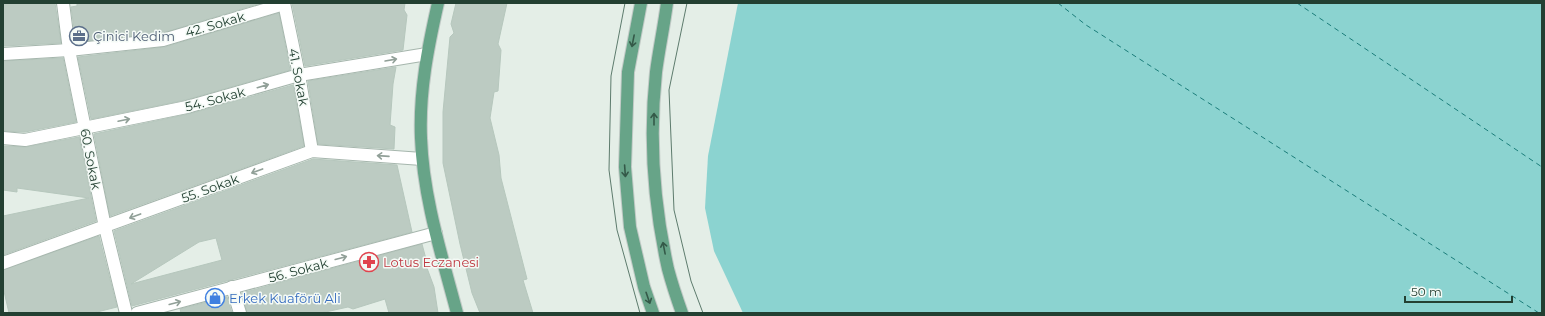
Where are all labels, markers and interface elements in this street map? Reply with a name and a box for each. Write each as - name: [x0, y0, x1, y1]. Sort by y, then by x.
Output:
- street label: 42. Sokak: [183, 8, 247, 40]
- office icon: Çinici Kedim: [68, 25, 90, 47]
- place label: Çinici Kedim: [93, 28, 175, 44]
- one-way arrow: [629, 34, 637, 47]
- street label: 41. Sokak: [286, 47, 312, 107]
- one-way arrow: [384, 56, 397, 64]
- one-way arrow: [257, 81, 270, 89]
- street label: 54. Sokak: [183, 83, 247, 115]
- one-way arrow: [650, 113, 658, 126]
- one-way arrow: [117, 116, 130, 124]
- street label: 60. Sokak: [77, 127, 105, 191]
- one-way arrow: [377, 152, 390, 160]
- one-way arrow: [621, 164, 629, 177]
- one-way arrow: [251, 168, 264, 175]
- street label: 55. Sokak: [179, 170, 241, 206]
- one-way arrow: [129, 212, 141, 220]
- one-way arrow: [660, 242, 668, 255]
- pharmacy icon: Lotus Eczanesi: [358, 251, 380, 273]
- street label: 56. Sokak: [267, 254, 330, 286]
- one-way arrow: [334, 254, 347, 261]
- place label: Lotus Eczanesi: [383, 254, 479, 270]
- scale bar: [1405, 278, 1512, 304]
- text: 50 m: [1411, 284, 1442, 299]
- shop icon: Erkek Kuaförü Ali: [204, 287, 226, 309]
- place label: Erkek Kuaförü Ali: [229, 290, 341, 306]
- one-way arrow: [645, 292, 653, 304]
- one-way arrow: [168, 299, 181, 306]

